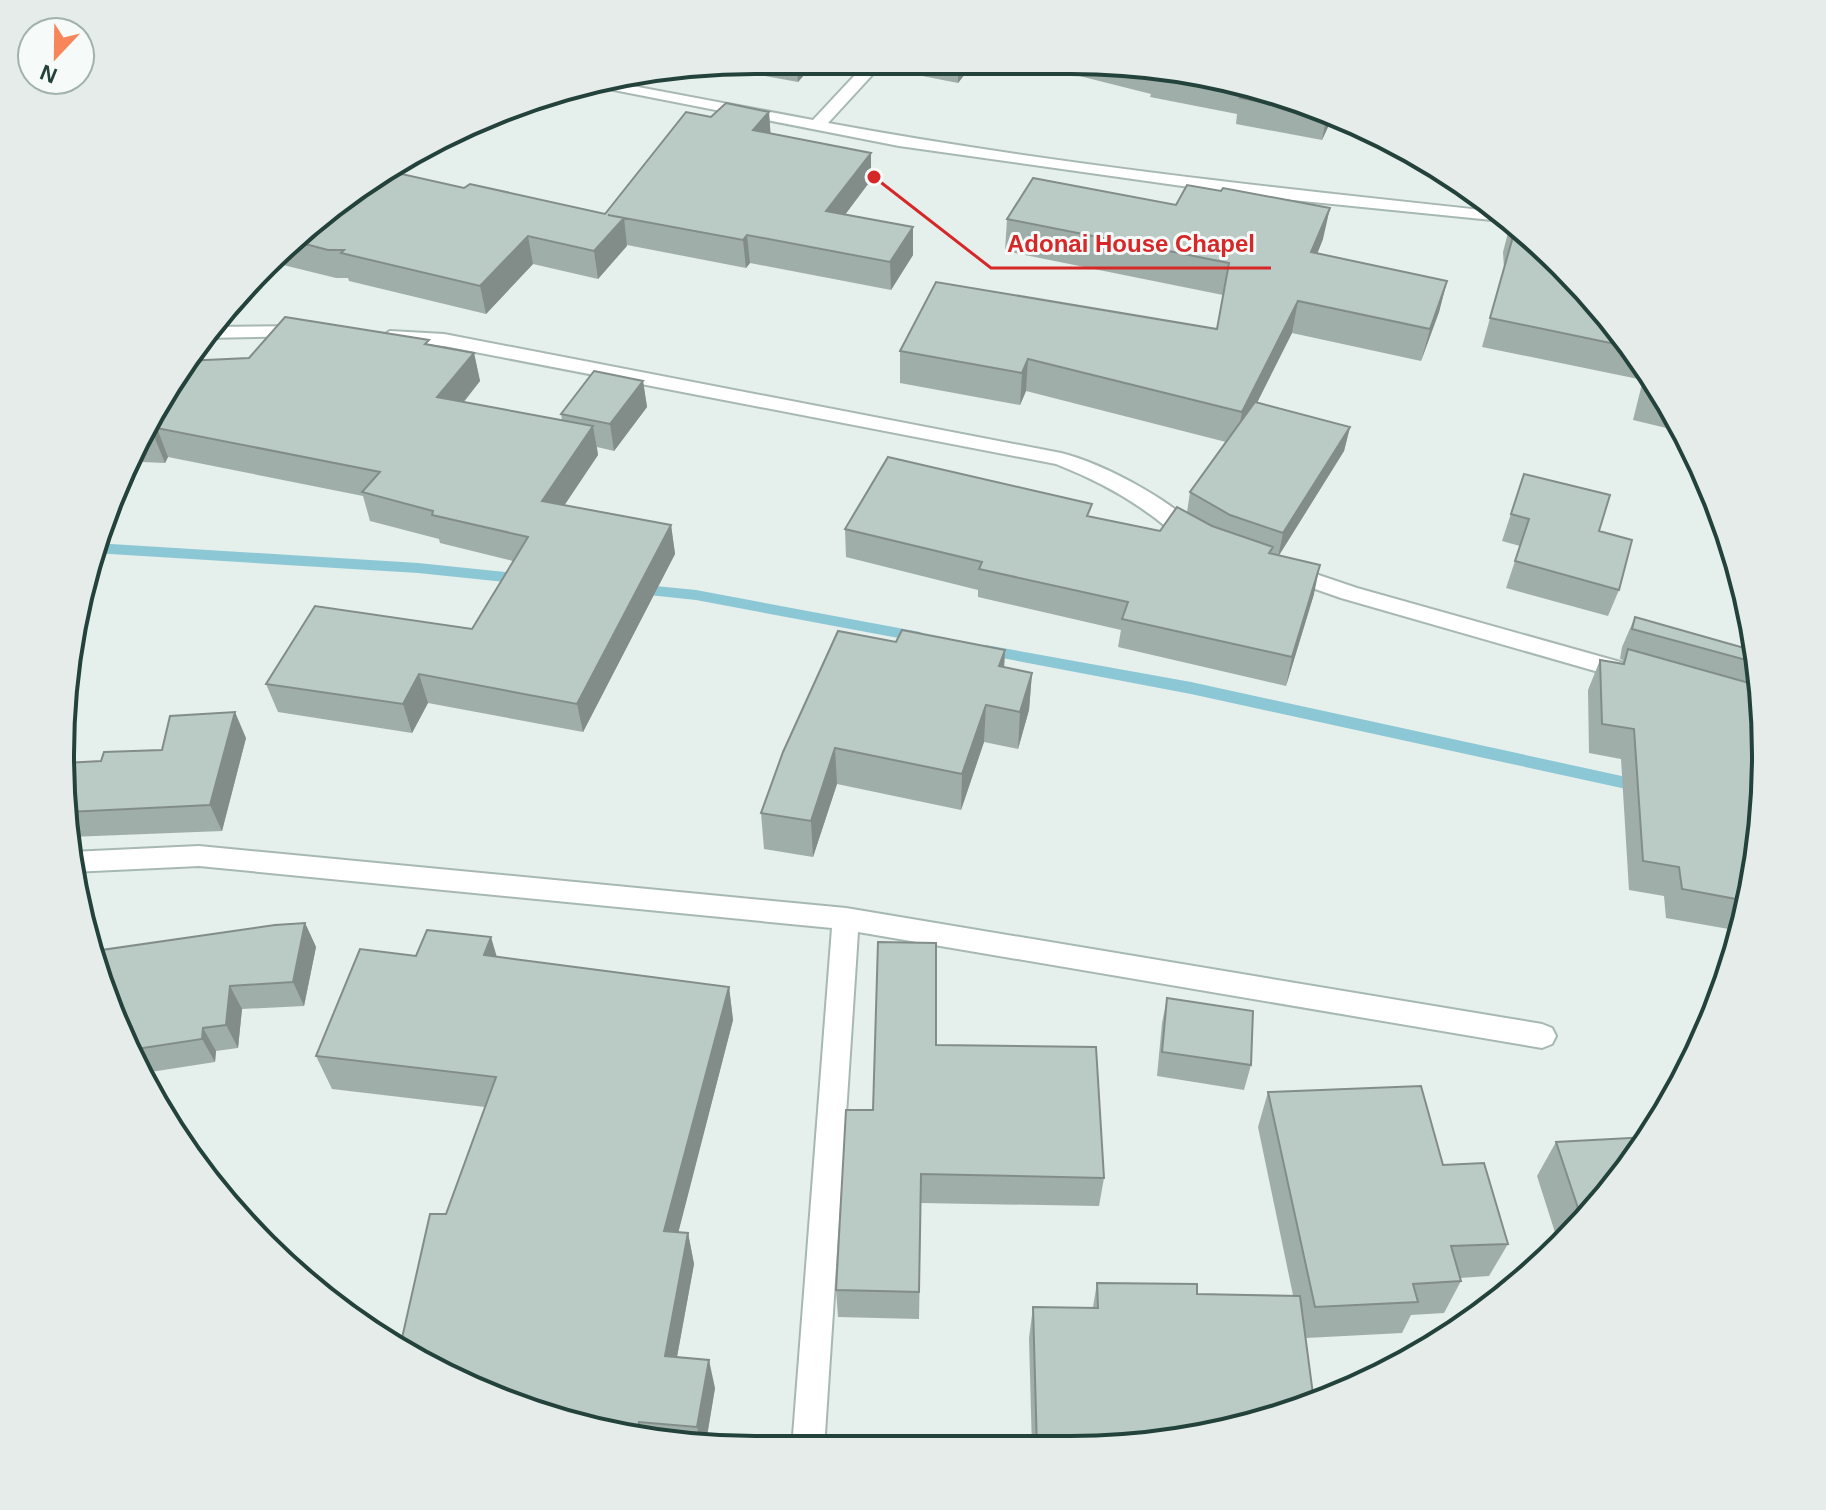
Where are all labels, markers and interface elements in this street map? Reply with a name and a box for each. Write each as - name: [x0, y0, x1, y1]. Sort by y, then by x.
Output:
- north arrow: [16, 16, 96, 96]
- text: N: [37, 60, 61, 89]
- callout: Adonai House Chapel: [991, 220, 1271, 268]
- text: Adonai House Chapel: [1007, 230, 1255, 257]

